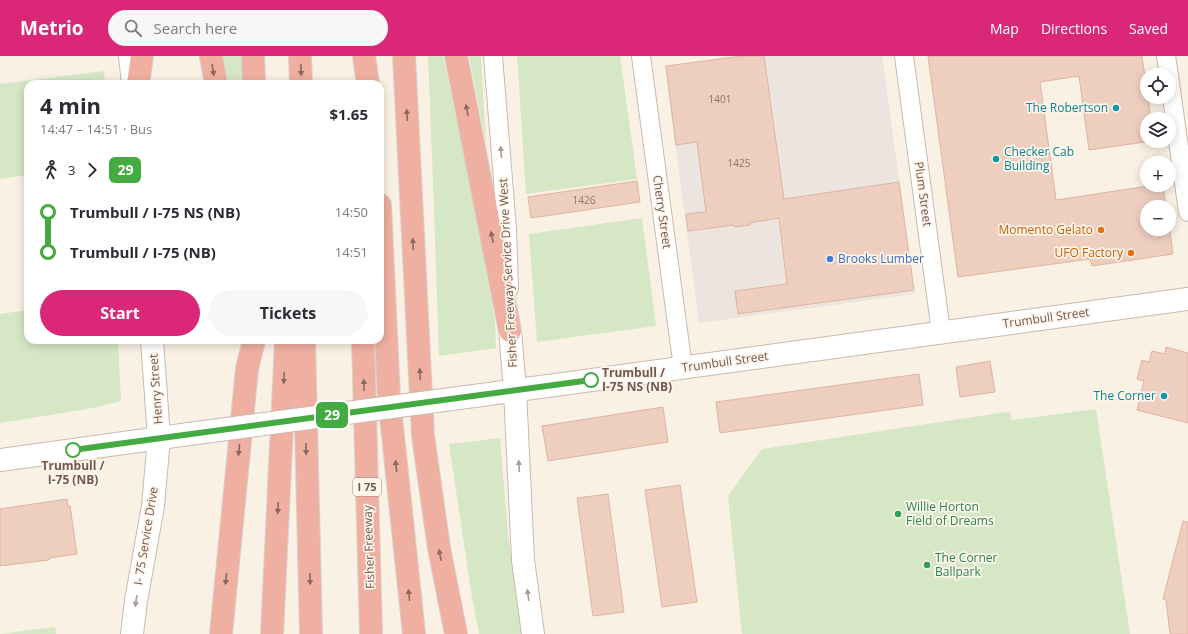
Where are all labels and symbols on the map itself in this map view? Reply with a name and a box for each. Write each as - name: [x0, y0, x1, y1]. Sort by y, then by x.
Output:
- one-way arrow: [210, 64, 216, 76]
- one-way arrow: [298, 64, 304, 77]
- house number: 1401: [709, 92, 731, 106]
- place label: The Robertson: [1026, 99, 1108, 116]
- marker: The Robertson: [1111, 103, 1121, 113]
- one-way arrow: [463, 104, 469, 116]
- one-way arrow: [404, 108, 410, 121]
- place label: Checker Cab Building: [1004, 143, 1074, 174]
- one-way arrow: [497, 146, 504, 158]
- marker: Checker Cab Building: [991, 154, 1001, 164]
- house number: 1425: [728, 156, 751, 170]
- street label: Plum Street: [911, 160, 936, 227]
- street label: Cherry Street: [649, 174, 676, 250]
- street label: Fisher Freeway Service Drive West: [494, 178, 521, 368]
- house number: 1426: [573, 193, 596, 207]
- place label: Momento Gelato: [999, 221, 1093, 238]
- marker: Momento Gelato: [1096, 225, 1106, 235]
- one-way arrow: [488, 231, 494, 244]
- one-way arrow: [410, 238, 417, 250]
- place label: UFO Factory: [1055, 244, 1124, 261]
- marker: UFO Factory: [1126, 248, 1136, 258]
- place label: Brooks Lumber: [838, 250, 924, 267]
- marker: Brooks Lumber: [825, 254, 835, 264]
- street label: Trumbull Street: [1001, 303, 1090, 332]
- street label: Trumbull Street: [680, 347, 769, 376]
- street label: Henry Street: [145, 353, 166, 425]
- place label: Trumbull / I-75 NS (NB): [602, 364, 672, 395]
- one-way arrow: [416, 368, 423, 380]
- one-way arrow: [281, 372, 287, 385]
- marker: Trumbull / I-75 NS (NB): [583, 372, 599, 388]
- one-way arrow: [361, 378, 367, 391]
- place label: The Corner: [1093, 387, 1156, 404]
- marker: The Corner: [1159, 391, 1169, 401]
- line badge: 29: [314, 402, 350, 428]
- marker: Trumbull / I-75 (NB): [65, 442, 81, 458]
- one-way arrow: [303, 443, 310, 455]
- one-way arrow: [236, 444, 242, 456]
- place label: Trumbull / I-75 (NB): [42, 457, 105, 488]
- one-way arrow: [393, 460, 399, 472]
- one-way arrow: [515, 460, 522, 472]
- road number: I 75: [353, 478, 381, 496]
- street label: I- 75 Service Drive: [129, 485, 162, 586]
- place label: Willie Horton Field of Dreams: [906, 498, 994, 529]
- one-way arrow: [275, 502, 281, 515]
- street label: Fisher Freeway: [359, 504, 378, 589]
- marker: Willie Horton Field of Dreams: [893, 509, 903, 519]
- one-way arrow: [437, 549, 443, 561]
- place label: The Corner Ballpark: [935, 549, 998, 580]
- marker: The Corner Ballpark: [922, 560, 932, 570]
- one-way arrow: [223, 573, 230, 585]
- one-way arrow: [306, 573, 313, 585]
- one-way arrow: [406, 589, 413, 601]
- one-way arrow: [525, 589, 531, 601]
- one-way arrow: [133, 595, 139, 607]

